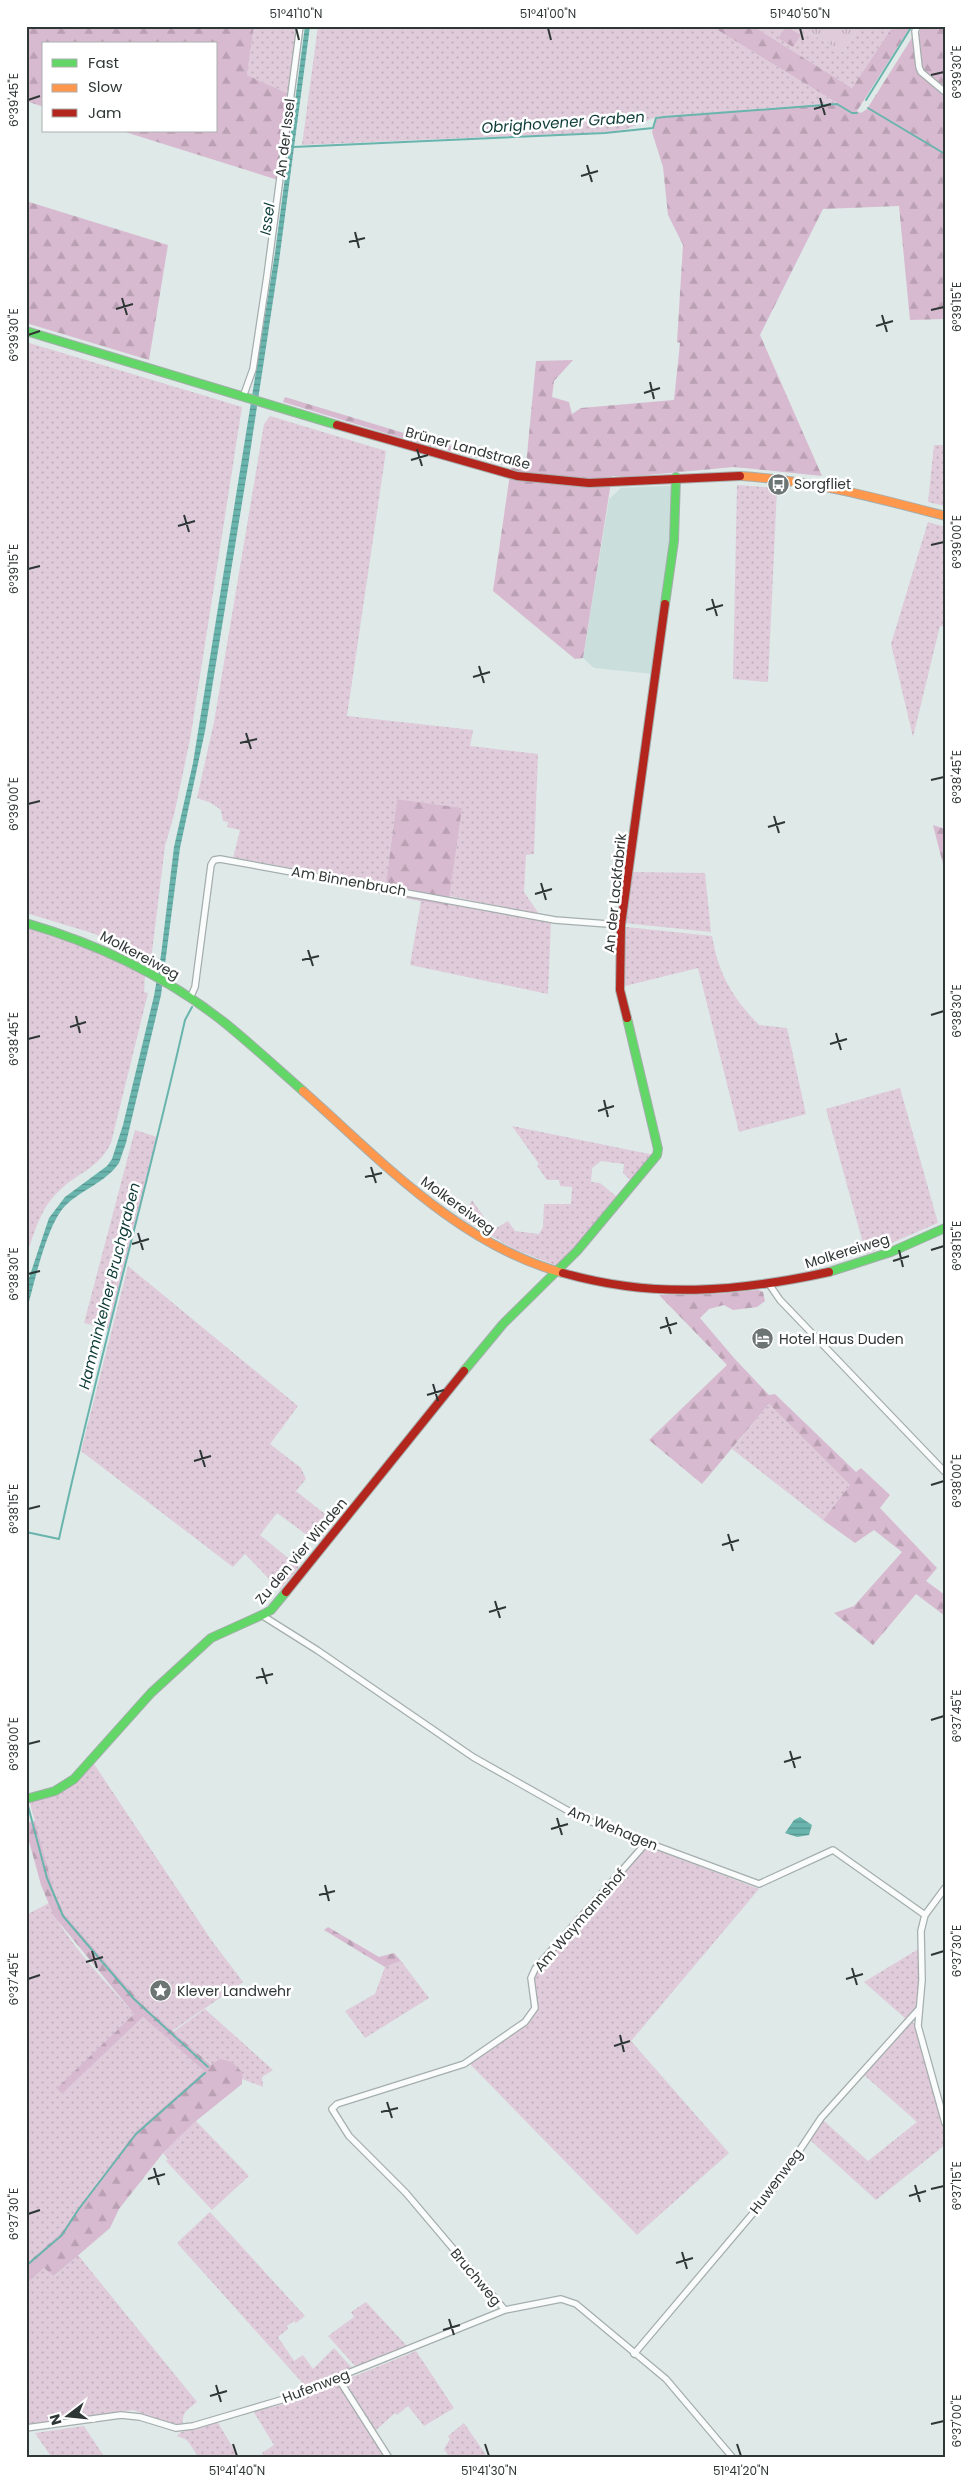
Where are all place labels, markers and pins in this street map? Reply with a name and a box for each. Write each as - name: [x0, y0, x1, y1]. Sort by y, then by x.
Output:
- bus stop icon: Sorgfliet: [766, 472, 790, 496]
- place label: Sorgfliet: [794, 474, 851, 494]
- hotel icon: Hotel Haus Duden: [751, 1327, 775, 1351]
- place label: Hotel Haus Duden: [779, 1329, 904, 1349]
- place icon: Klever Landwehr: [149, 1979, 173, 2003]
- place label: Klever Landwehr: [177, 1981, 291, 2001]

